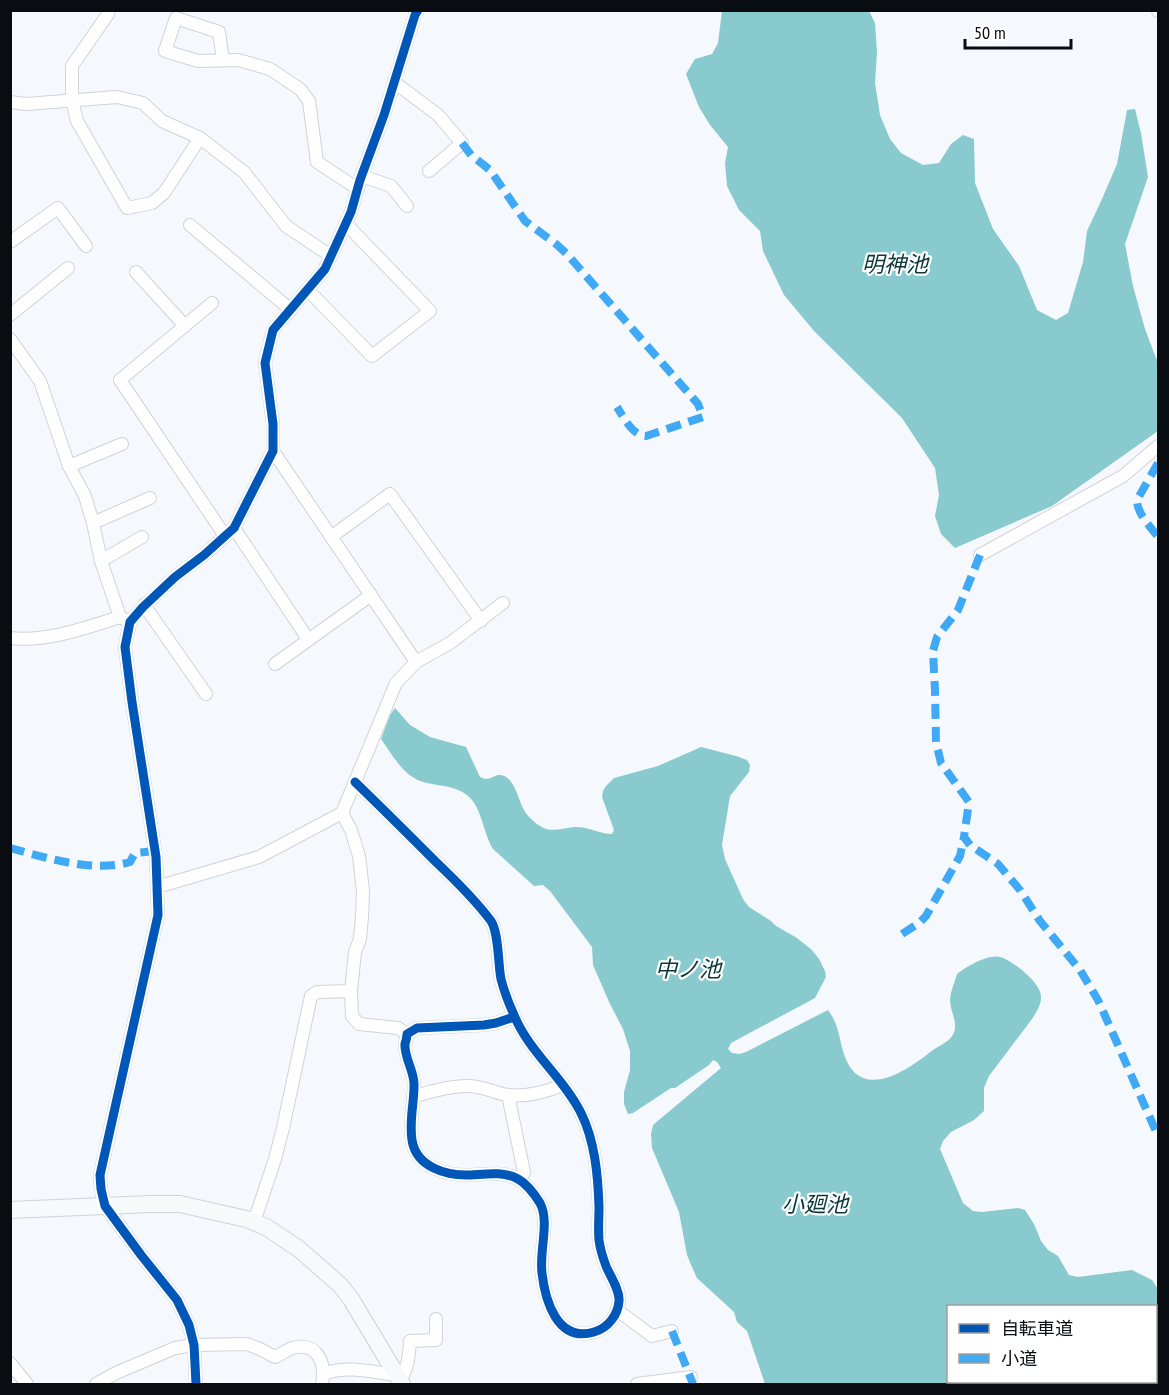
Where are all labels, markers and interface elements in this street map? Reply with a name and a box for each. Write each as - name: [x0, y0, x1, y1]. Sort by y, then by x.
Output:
- scale bar: [965, 12, 1072, 50]
- text: 50 m: [974, 21, 1006, 44]
- water label: 明神池: [862, 250, 930, 278]
- water label: 中ノ池: [655, 955, 723, 983]
- water label: 小廻池: [782, 1190, 850, 1218]
- legend: [947, 1305, 1157, 1383]
- text: 自転車道: [1001, 1317, 1073, 1340]
- text: 小道: [1001, 1347, 1037, 1370]

